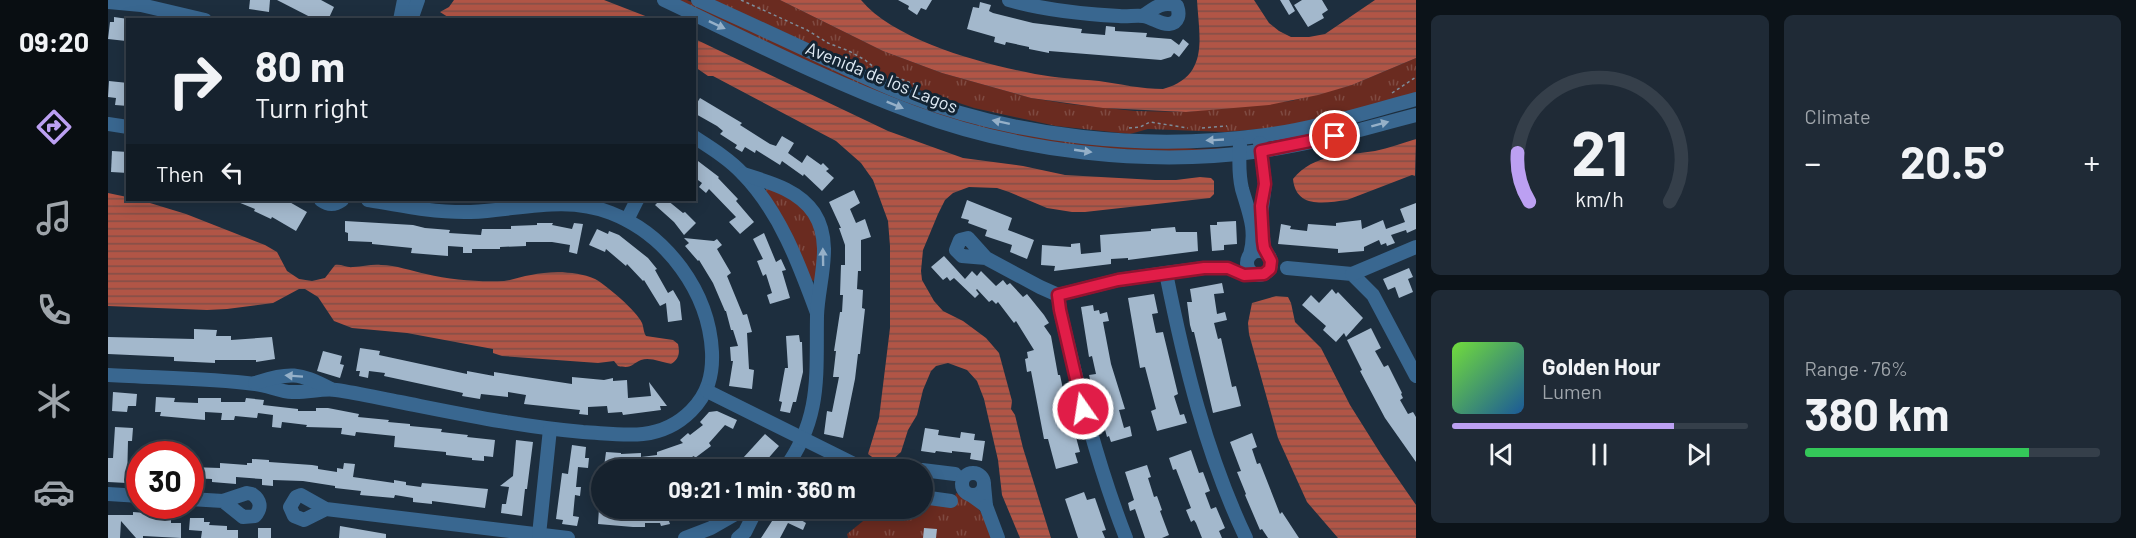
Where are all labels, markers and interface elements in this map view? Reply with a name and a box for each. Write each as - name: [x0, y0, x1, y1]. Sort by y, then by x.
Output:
- one-way arrow: [708, 20, 725, 29]
- text: 09:20: [19, 25, 89, 57]
- street label: Avenida de los Lagos: [803, 36, 961, 118]
- text: 80 m: [255, 40, 345, 90]
- icon: right: [156, 42, 234, 120]
- text: Turn right: [255, 91, 369, 123]
- one-way arrow: [886, 100, 904, 110]
- text: Climate: [1805, 104, 1871, 128]
- icon: directions: [33, 106, 75, 148]
- pin: [1309, 110, 1360, 161]
- text: 21: [1571, 114, 1628, 188]
- one-way arrow: [991, 117, 1010, 127]
- icon: arrive: [1318, 119, 1351, 152]
- one-way arrow: [1371, 119, 1389, 129]
- text: 20.5°: [1900, 134, 2004, 188]
- one-way arrow: [1206, 135, 1225, 144]
- text: −: [1805, 142, 1821, 182]
- text: +: [2084, 142, 2100, 182]
- one-way arrow: [1074, 147, 1093, 156]
- icon: left: [216, 156, 249, 189]
- text: Then: [156, 160, 204, 186]
- text: km/h: [1575, 186, 1624, 211]
- icon: music: [33, 197, 75, 239]
- one-way arrow: [818, 247, 828, 266]
- icon: phone: [33, 289, 75, 331]
- text: Golden Hour: [1542, 353, 1660, 379]
- text: Range · 76%: [1805, 356, 1908, 380]
- one-way arrow: [284, 371, 303, 380]
- position arrow: [1051, 377, 1115, 441]
- text: Lumen: [1542, 379, 1602, 403]
- icon: climate: [33, 380, 75, 422]
- text: 380 km: [1805, 386, 1949, 440]
- icon: previous: [1485, 438, 1518, 471]
- icon: pause: [1583, 438, 1616, 471]
- icon: next: [1682, 438, 1715, 471]
- speed limit sign: 30: [126, 441, 204, 519]
- icon: car: [33, 471, 75, 513]
- text: 09:21 · 1 min · 360 m: [668, 476, 856, 502]

